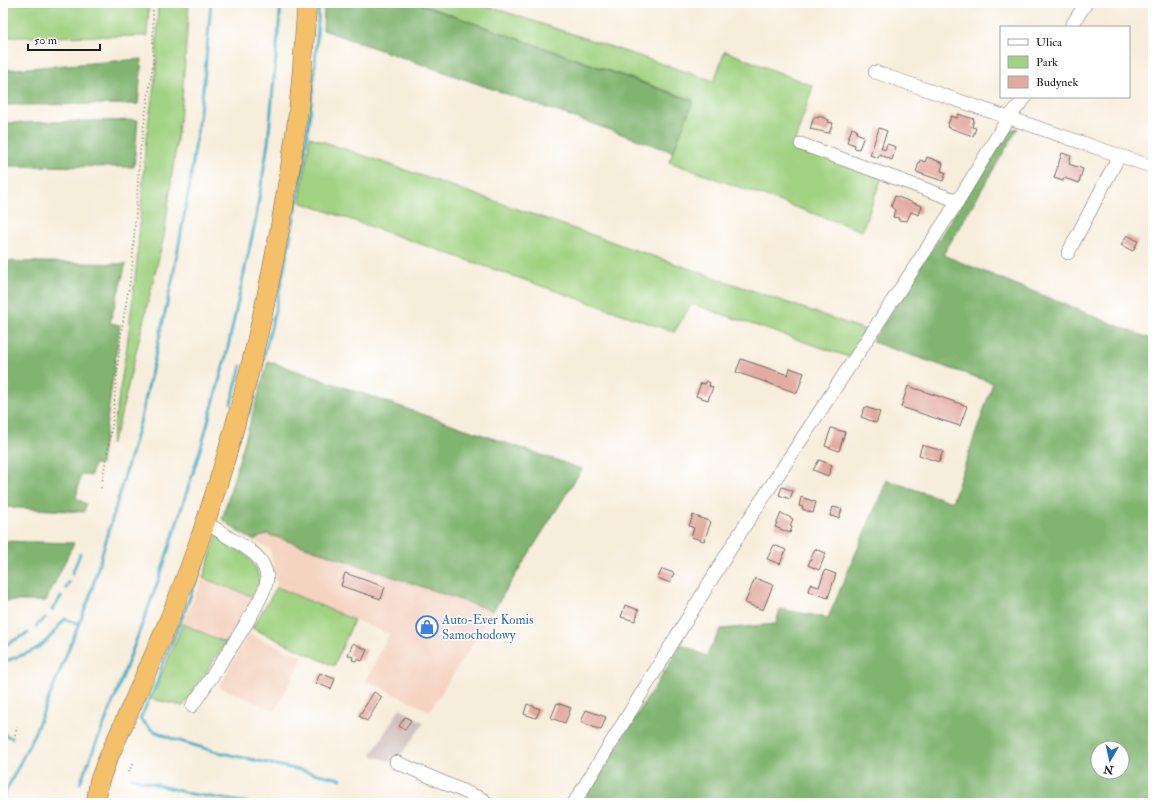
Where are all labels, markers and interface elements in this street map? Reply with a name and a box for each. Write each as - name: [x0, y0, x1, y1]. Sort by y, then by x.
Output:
- scale bar: [28, 26, 100, 52]
- legend: [1000, 26, 1130, 98]
- text: 50 m: [34, 33, 58, 48]
- text: Ulica: [1036, 35, 1063, 50]
- text: Park: [1036, 55, 1058, 70]
- text: Budynek: [1036, 75, 1078, 90]
- place label: Auto-Ever Komis Samochodowy: [441, 612, 534, 644]
- shop icon: Auto-Ever Komis Samochodowy: [414, 614, 440, 640]
- north arrow: [1090, 740, 1130, 780]
- text: N: [1102, 762, 1115, 777]

